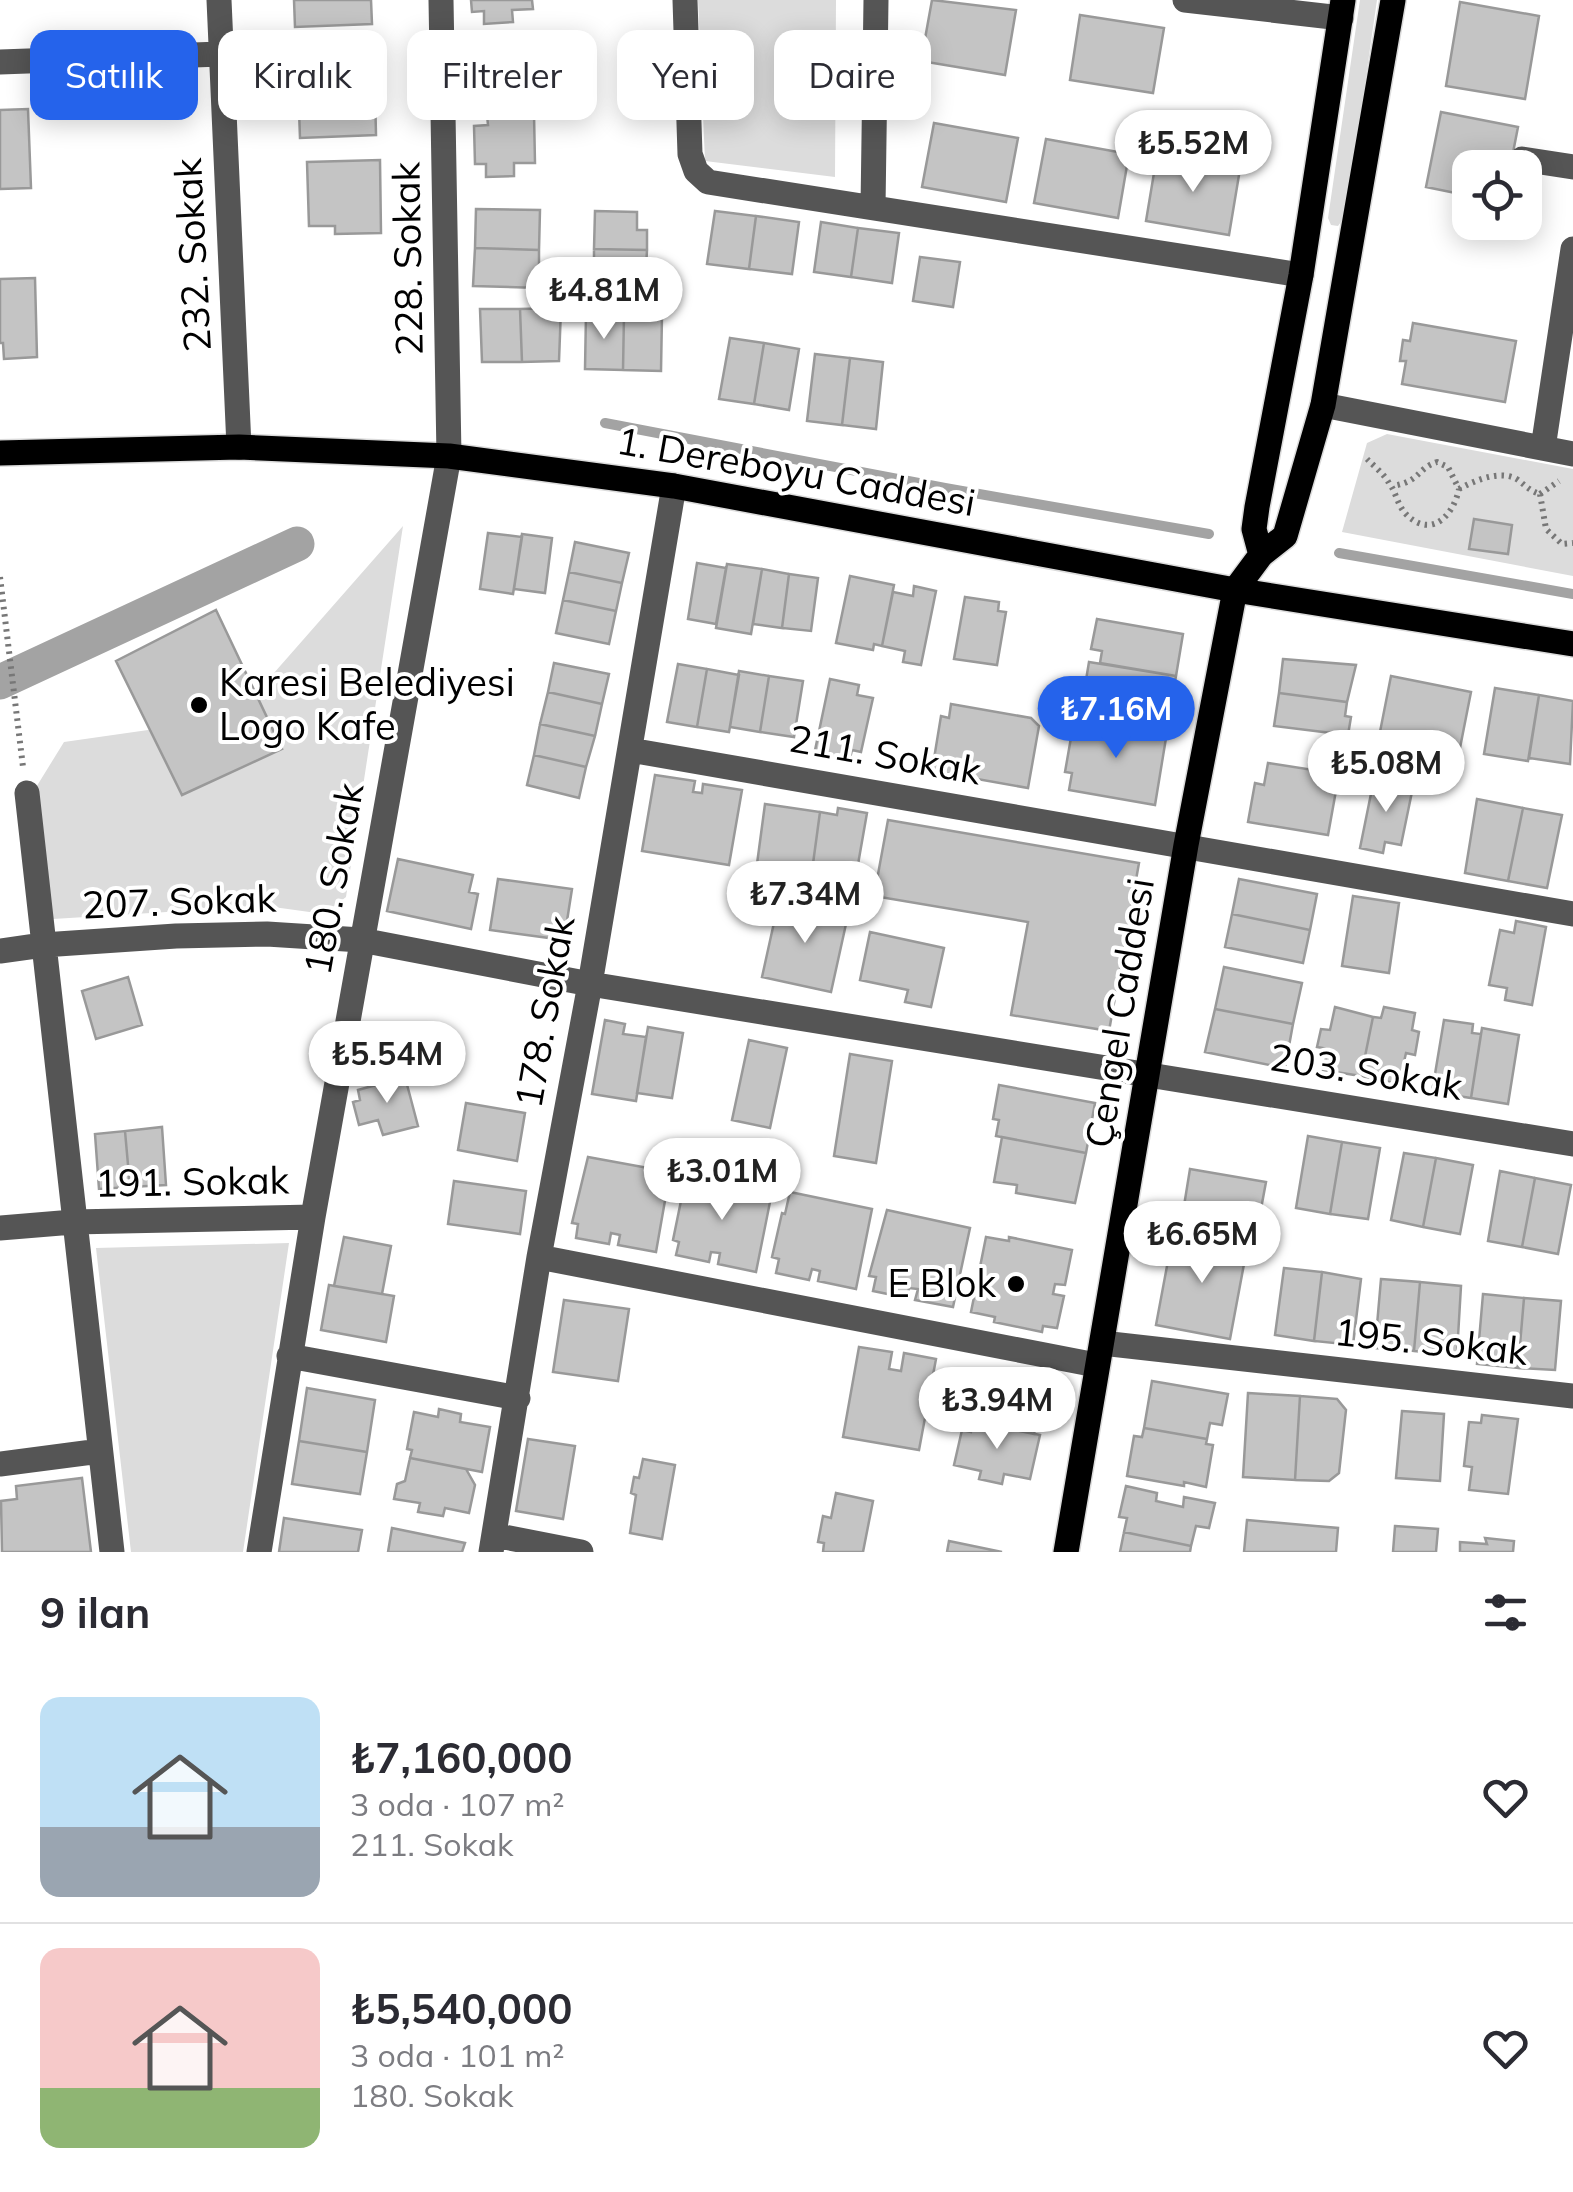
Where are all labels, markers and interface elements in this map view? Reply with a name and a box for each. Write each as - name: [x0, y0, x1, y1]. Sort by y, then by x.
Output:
- chip: Satılık: [30, 30, 198, 120]
- chip: Kiralık: [218, 30, 387, 120]
- chip: Filtreler: [407, 30, 597, 120]
- chip: Yeni: [617, 30, 754, 120]
- chip: Daire: [774, 30, 931, 120]
- pin: ₺5.52M: [1112, 110, 1274, 195]
- text: ₺5.52M: [1137, 122, 1249, 162]
- map controls: [1452, 150, 1542, 240]
- button: locate: [1452, 150, 1542, 240]
- street label: 232. Sokak: [163, 156, 221, 353]
- street label: 228. Sokak: [381, 161, 433, 356]
- pin: ₺4.81M: [523, 257, 685, 342]
- text: ₺4.81M: [548, 269, 660, 309]
- street label: 1. Dereboyu Caddesi: [613, 416, 979, 526]
- place label: Karesi Belediyesi Logo Kafe: [219, 658, 515, 750]
- pin: ₺7.16M: [1035, 676, 1197, 761]
- text: ₺7.16M: [1060, 688, 1172, 728]
- marker: Karesi Belediyesi Logo Kafe: [188, 694, 210, 716]
- street label: 211. Sokak: [785, 714, 985, 795]
- pin: ₺5.08M: [1305, 730, 1467, 815]
- text: ₺5.08M: [1330, 742, 1442, 782]
- street label: 180. Sokak: [293, 779, 374, 979]
- pin: ₺7.34M: [724, 861, 886, 946]
- text: ₺7.34M: [749, 873, 861, 913]
- street label: 207. Sokak: [81, 874, 277, 928]
- street label: Çengel Caddesi: [1074, 875, 1164, 1151]
- street label: 178. Sokak: [504, 912, 585, 1112]
- pin: ₺5.54M: [306, 1021, 468, 1106]
- street label: 203. Sokak: [1267, 1032, 1466, 1110]
- text: ₺5.54M: [331, 1033, 443, 1073]
- pin: ₺3.01M: [641, 1138, 803, 1223]
- text: ₺3.01M: [666, 1150, 778, 1190]
- street label: 191. Sokak: [95, 1155, 290, 1207]
- pin: ₺6.65M: [1121, 1201, 1283, 1286]
- text: ₺6.65M: [1146, 1213, 1258, 1253]
- place label: E Blok: [888, 1259, 996, 1307]
- marker: E Blok: [1005, 1273, 1027, 1295]
- street label: 195. Sokak: [1332, 1307, 1531, 1375]
- pin: ₺3.94M: [916, 1367, 1078, 1452]
- text: ₺3.94M: [941, 1379, 1053, 1419]
- icon: filters: [1478, 1585, 1533, 1640]
- text: 9 ilan: [40, 1586, 150, 1639]
- text: ₺7,160,000: [350, 1731, 572, 1784]
- icon: home: [120, 1737, 240, 1857]
- icon: heart: [1478, 1770, 1533, 1825]
- text: 3 oda · 107 m²: [350, 1784, 565, 1824]
- text: 211. Sokak: [350, 1824, 513, 1864]
- text: ₺5,540,000: [350, 1982, 572, 2035]
- icon: home: [120, 1988, 240, 2108]
- icon: heart: [1478, 2021, 1533, 2076]
- text: 3 oda · 101 m²: [350, 2035, 565, 2075]
- text: 180. Sokak: [350, 2075, 513, 2115]

